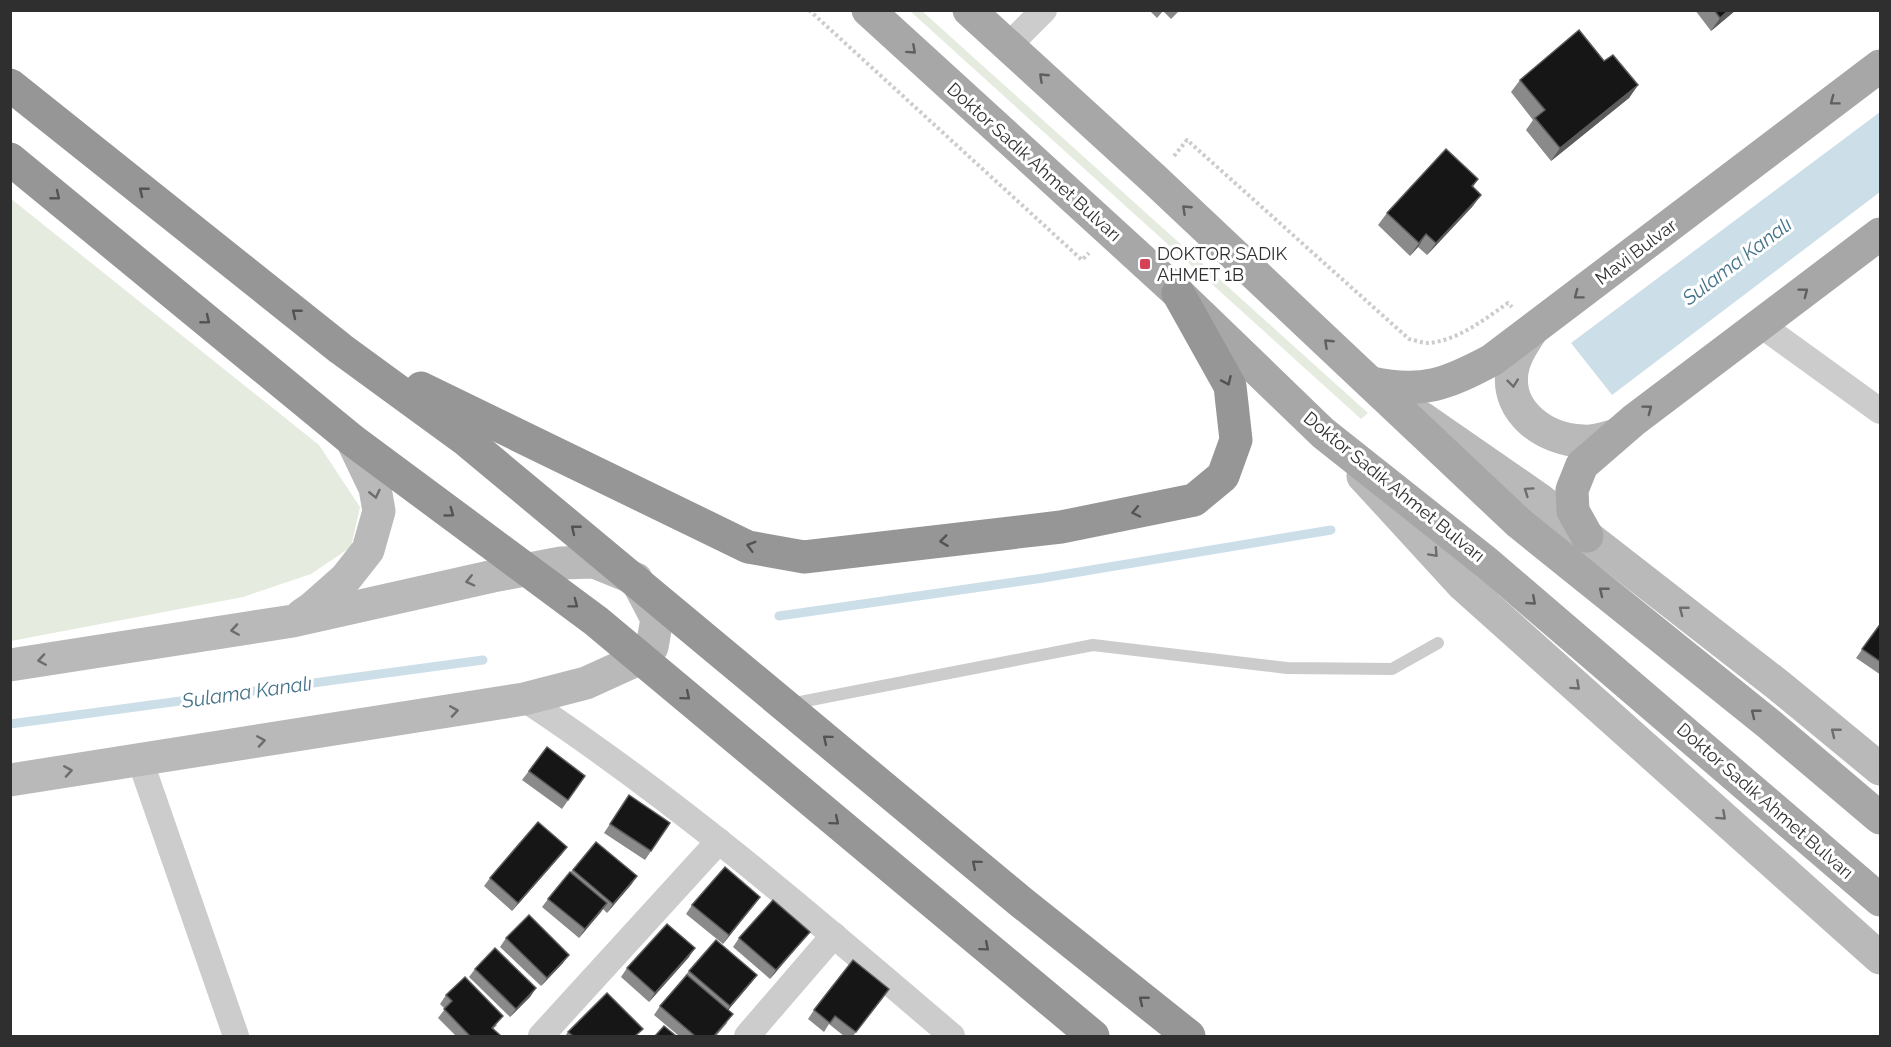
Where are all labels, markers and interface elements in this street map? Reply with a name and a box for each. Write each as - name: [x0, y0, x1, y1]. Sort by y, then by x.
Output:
- one-way arrow: [905, 43, 915, 54]
- one-way arrow: [1039, 73, 1049, 84]
- street label: Doktor Sadık Ahmet Bulvarı: [943, 78, 1126, 245]
- one-way arrow: [1830, 94, 1841, 105]
- one-way arrow: [139, 188, 150, 199]
- one-way arrow: [49, 189, 60, 200]
- one-way arrow: [1182, 206, 1193, 217]
- water label: Sulama Kanalı: [1677, 212, 1797, 311]
- street label: Mavi Bulvar: [1591, 214, 1681, 289]
- place label: DOKTOR SADIK AHMET 1B: [1157, 243, 1288, 285]
- marker: DOKTOR SADIK AHMET 1B: [1138, 257, 1152, 271]
- one-way arrow: [1574, 288, 1585, 299]
- one-way arrow: [1798, 289, 1809, 300]
- one-way arrow: [291, 309, 302, 320]
- one-way arrow: [199, 313, 210, 324]
- one-way arrow: [1325, 339, 1335, 350]
- one-way arrow: [1219, 375, 1231, 386]
- one-way arrow: [1506, 379, 1519, 388]
- one-way arrow: [1642, 406, 1653, 417]
- street label: Doktor Sadık Ahmet Bulvarı: [1300, 407, 1489, 566]
- one-way arrow: [1524, 487, 1535, 498]
- one-way arrow: [368, 489, 381, 499]
- one-way arrow: [1132, 505, 1142, 518]
- one-way arrow: [443, 506, 454, 517]
- one-way arrow: [571, 525, 582, 536]
- one-way arrow: [939, 534, 948, 547]
- one-way arrow: [746, 541, 756, 554]
- one-way arrow: [1426, 546, 1437, 557]
- one-way arrow: [465, 574, 475, 587]
- one-way arrow: [1599, 587, 1610, 598]
- one-way arrow: [1525, 594, 1536, 605]
- one-way arrow: [567, 597, 578, 608]
- one-way arrow: [1678, 607, 1689, 618]
- one-way arrow: [230, 623, 239, 635]
- one-way arrow: [38, 653, 48, 666]
- water label: Sulama Kanalı: [179, 671, 314, 713]
- one-way arrow: [1569, 679, 1580, 690]
- one-way arrow: [679, 689, 690, 700]
- one-way arrow: [449, 705, 458, 717]
- one-way arrow: [1751, 710, 1762, 721]
- street label: Doktor Sadık Ahmet Bulvarı: [1673, 718, 1858, 883]
- one-way arrow: [1831, 728, 1842, 739]
- one-way arrow: [256, 735, 266, 747]
- one-way arrow: [823, 735, 834, 746]
- one-way arrow: [64, 765, 73, 777]
- one-way arrow: [1715, 809, 1726, 820]
- one-way arrow: [829, 814, 840, 825]
- one-way arrow: [972, 861, 983, 872]
- one-way arrow: [978, 940, 989, 951]
- one-way arrow: [1139, 996, 1150, 1007]

